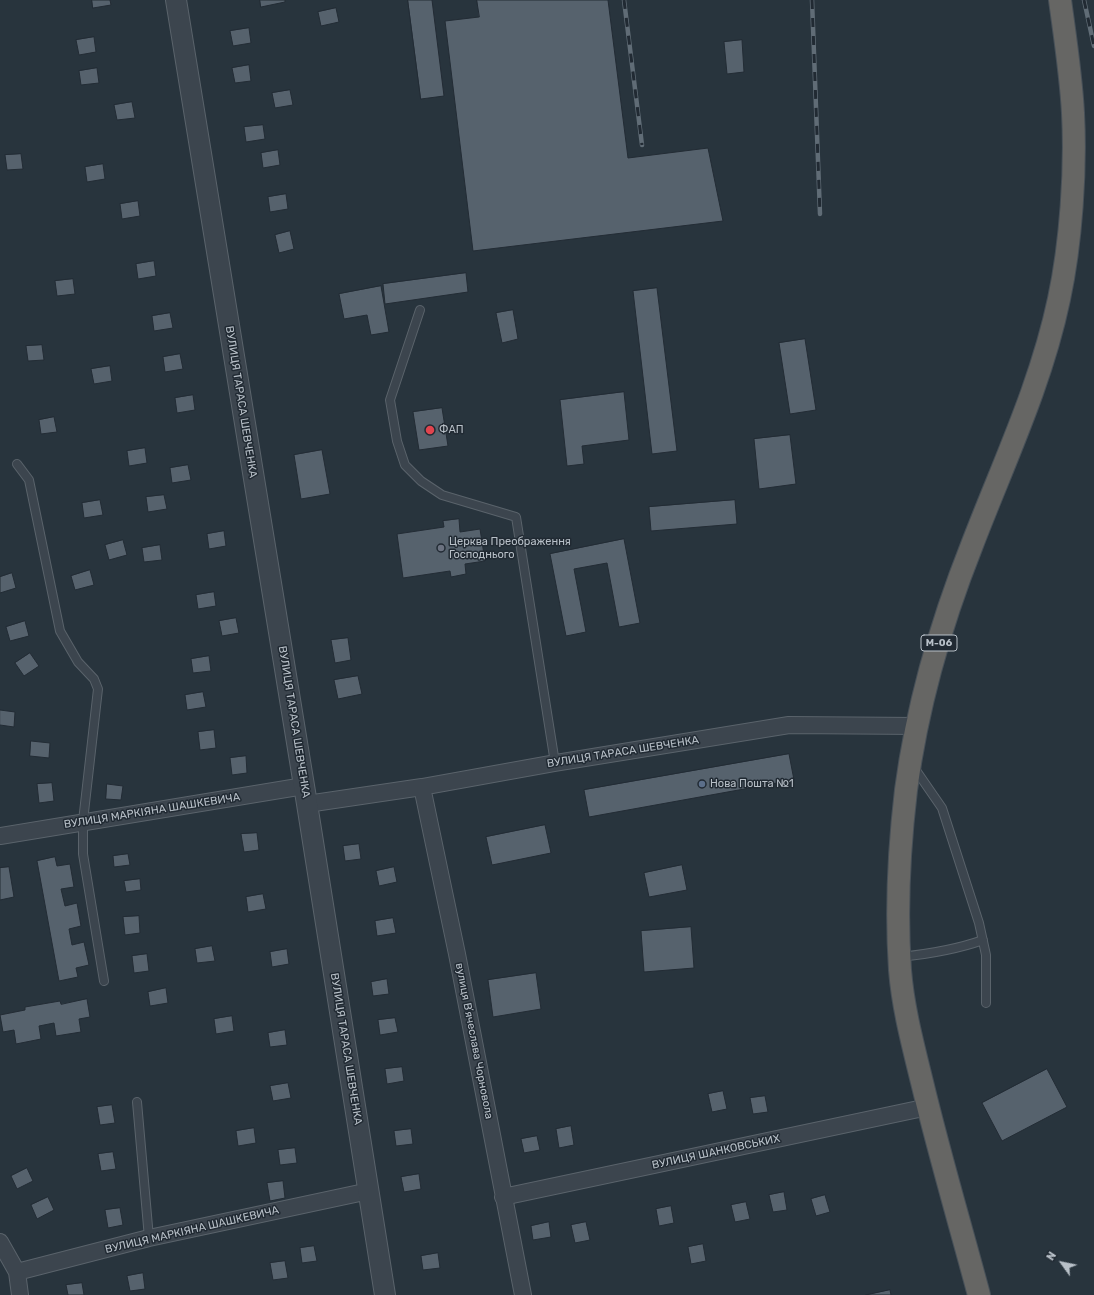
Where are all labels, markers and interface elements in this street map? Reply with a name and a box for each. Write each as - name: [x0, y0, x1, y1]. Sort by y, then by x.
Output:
- street label: ВУЛИЦЯ ТАРАСА ШЕВЧЕНКА: [222, 325, 260, 479]
- place label: ФАП: [439, 423, 464, 437]
- marker: ФАП: [424, 424, 436, 436]
- place label: Церква Преображення Господнього: [449, 535, 571, 561]
- marker: Церква Преображення Господнього: [436, 543, 446, 553]
- road number: М-06: [921, 635, 957, 651]
- street label: ВУЛИЦЯ ТАРАСА ШЕВЧЕНКА: [275, 645, 313, 799]
- street label: ВУЛИЦЯ ТАРАСА ШЕВЧЕНКА: [546, 733, 700, 771]
- place label: Нова Пошта №1: [710, 777, 794, 791]
- marker: Нова Пошта №1: [697, 779, 707, 789]
- street label: ВУЛИЦЯ МАРКІЯНА ШАШКЕВИЧА: [63, 791, 241, 831]
- street label: вулиця Вʼячеслава Чорновола: [452, 962, 496, 1120]
- street label: ВУЛИЦЯ ТАРАСА ШЕВЧЕНКА: [327, 972, 365, 1126]
- street label: ВУЛИЦЯ ШАНКОВСЬКИХ: [651, 1132, 781, 1172]
- street label: ВУЛИЦЯ МАРКІЯНА ШАШКЕВИЧА: [104, 1204, 280, 1256]
- north arrow: [1042, 1243, 1082, 1283]
- text: N: [1044, 1249, 1059, 1263]

